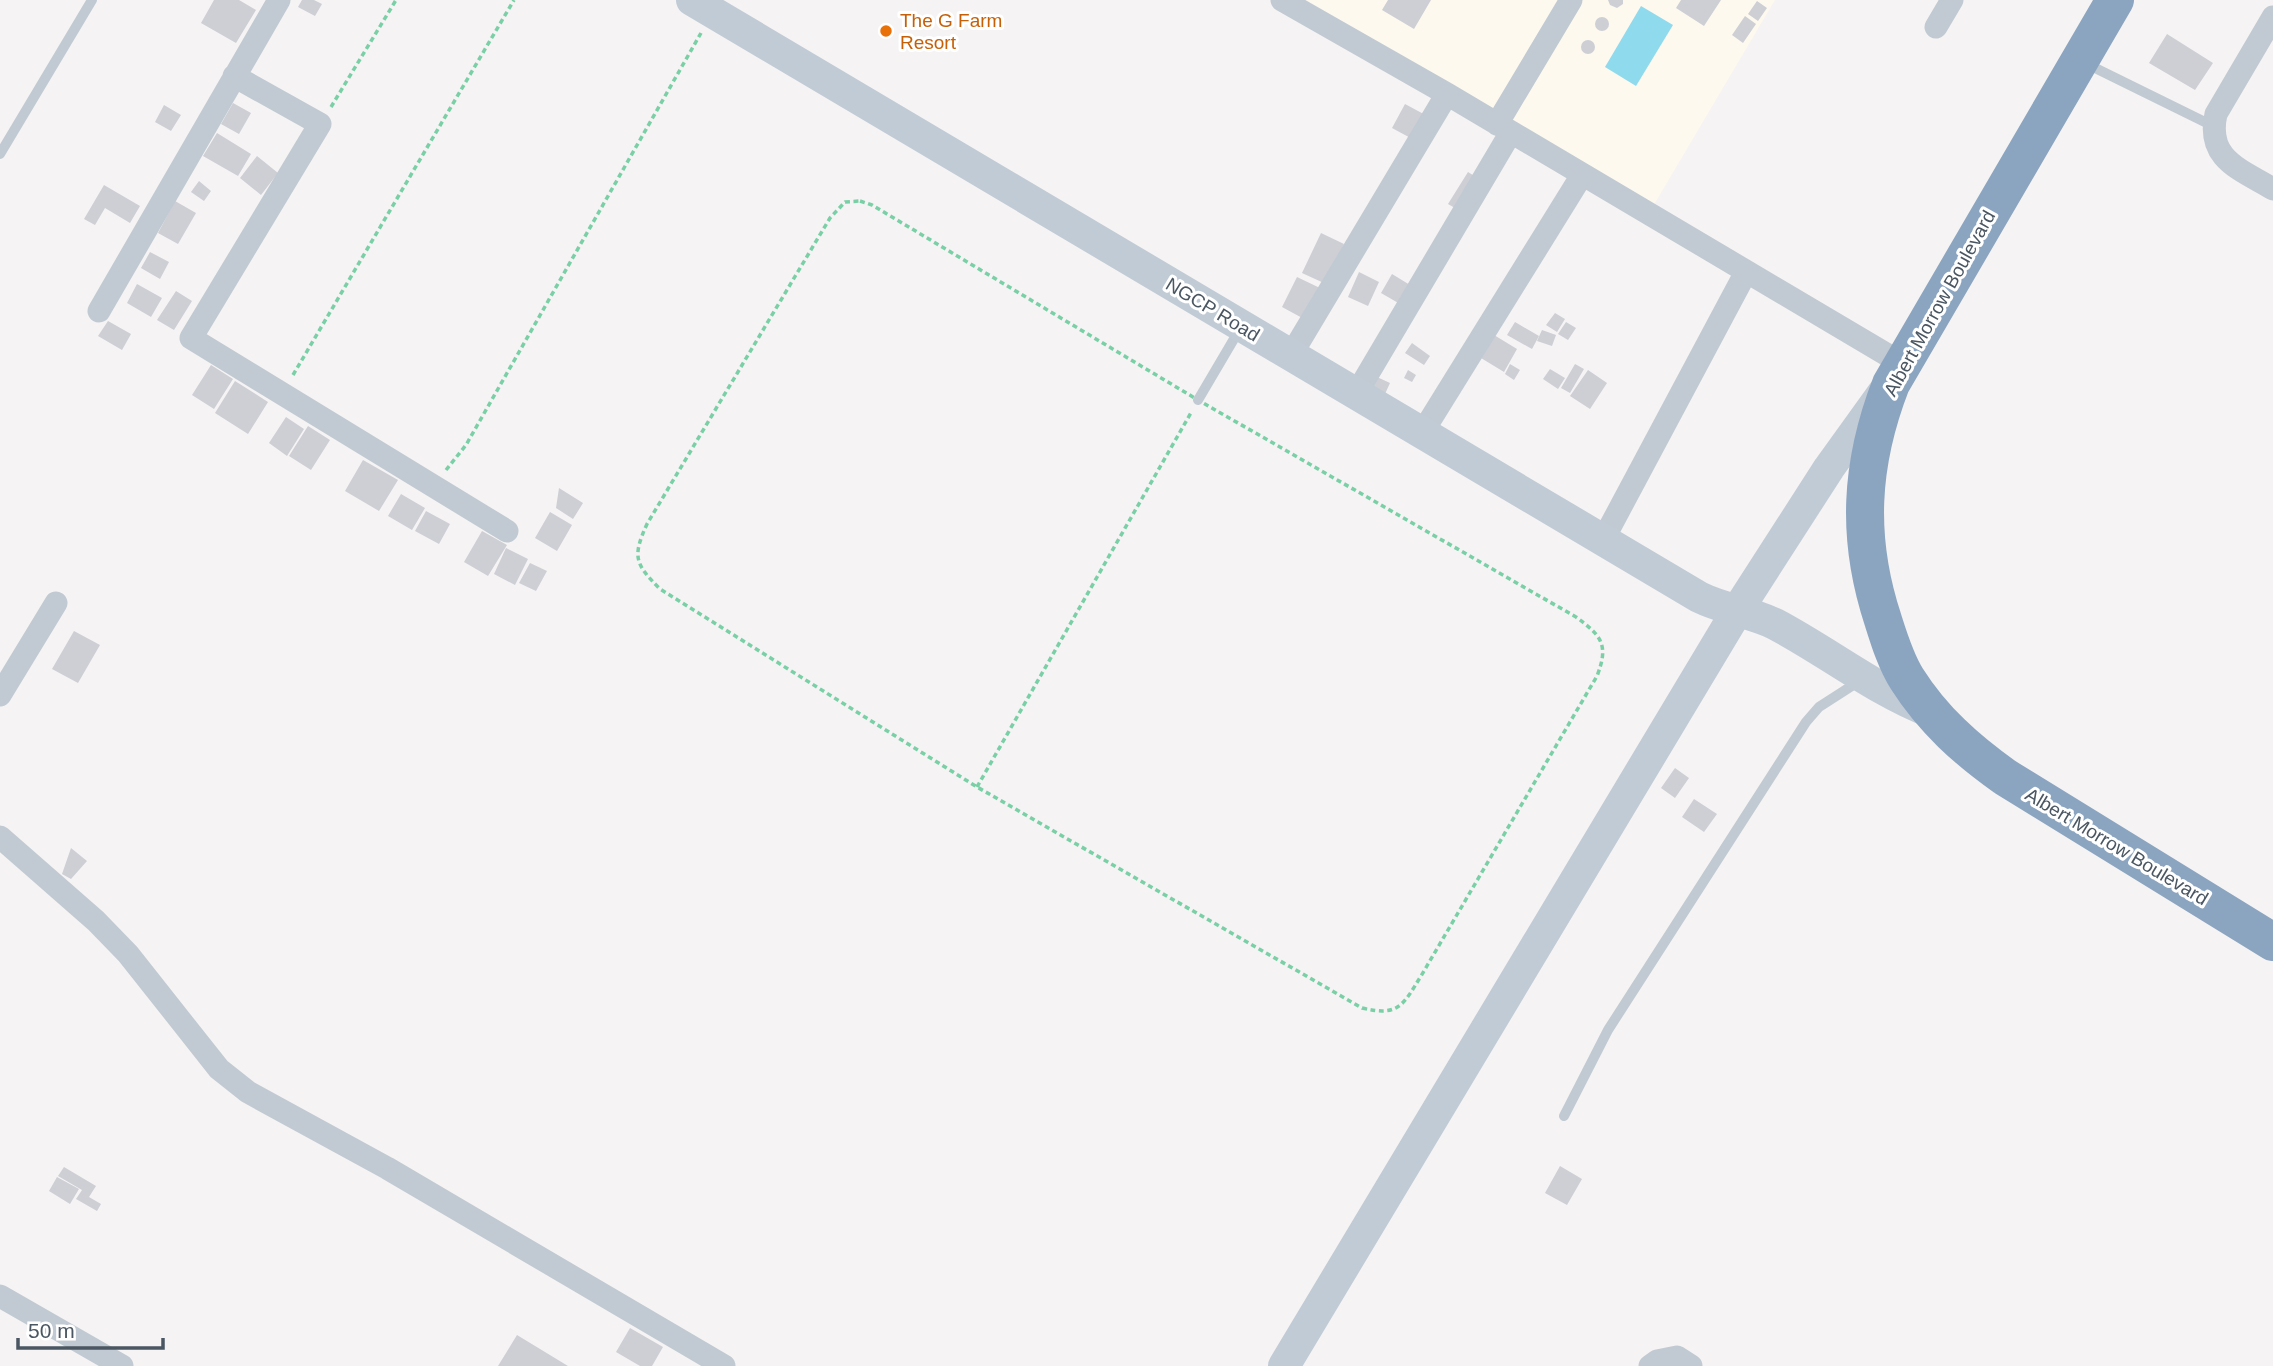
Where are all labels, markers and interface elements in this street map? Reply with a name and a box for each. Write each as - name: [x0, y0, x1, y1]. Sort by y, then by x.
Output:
- place label: The G Farm Resort: [900, 10, 1002, 53]
- marker: The G Farm Resort: [878, 23, 894, 39]
- street label: Albert Morrow Boulevard: [1880, 207, 1999, 400]
- street label: NGCP Road: [1162, 273, 1263, 346]
- street label: Albert Morrow Boulevard: [2022, 784, 2212, 909]
- scale bar: [18, 1306, 163, 1350]
- text: 50 m: [28, 1319, 75, 1342]

